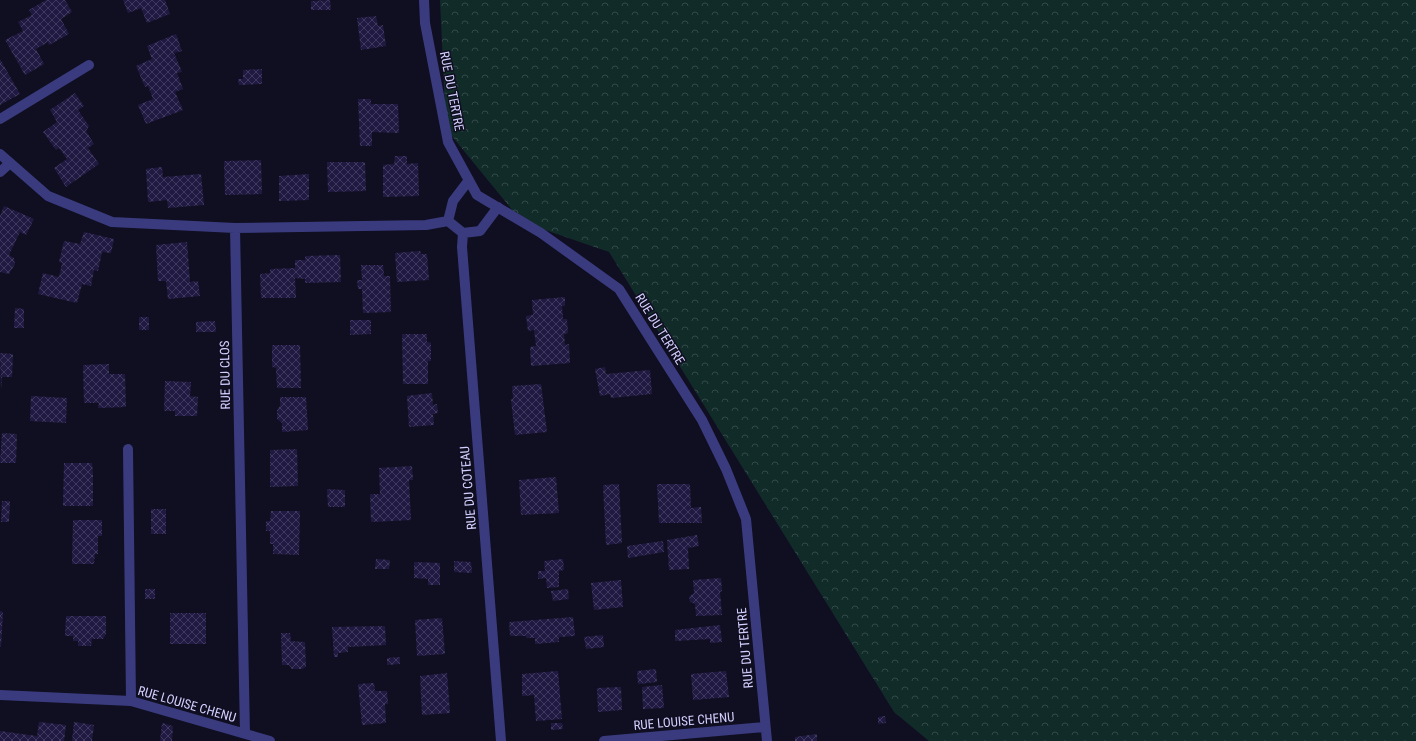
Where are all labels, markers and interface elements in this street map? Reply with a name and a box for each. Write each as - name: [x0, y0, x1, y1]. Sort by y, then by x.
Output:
- street label: RUE DU TERTRE: [437, 50, 467, 132]
- street label: RUE DU TERTRE: [632, 291, 688, 367]
- street label: RUE DU CLOS: [217, 340, 233, 410]
- street label: RUE DU COTEAU: [457, 445, 479, 531]
- street label: RUE DU TERTRE: [734, 607, 756, 689]
- street label: RUE LOUISE CHENU: [136, 683, 238, 725]
- street label: RUE LOUISE CHENU: [633, 709, 735, 733]

